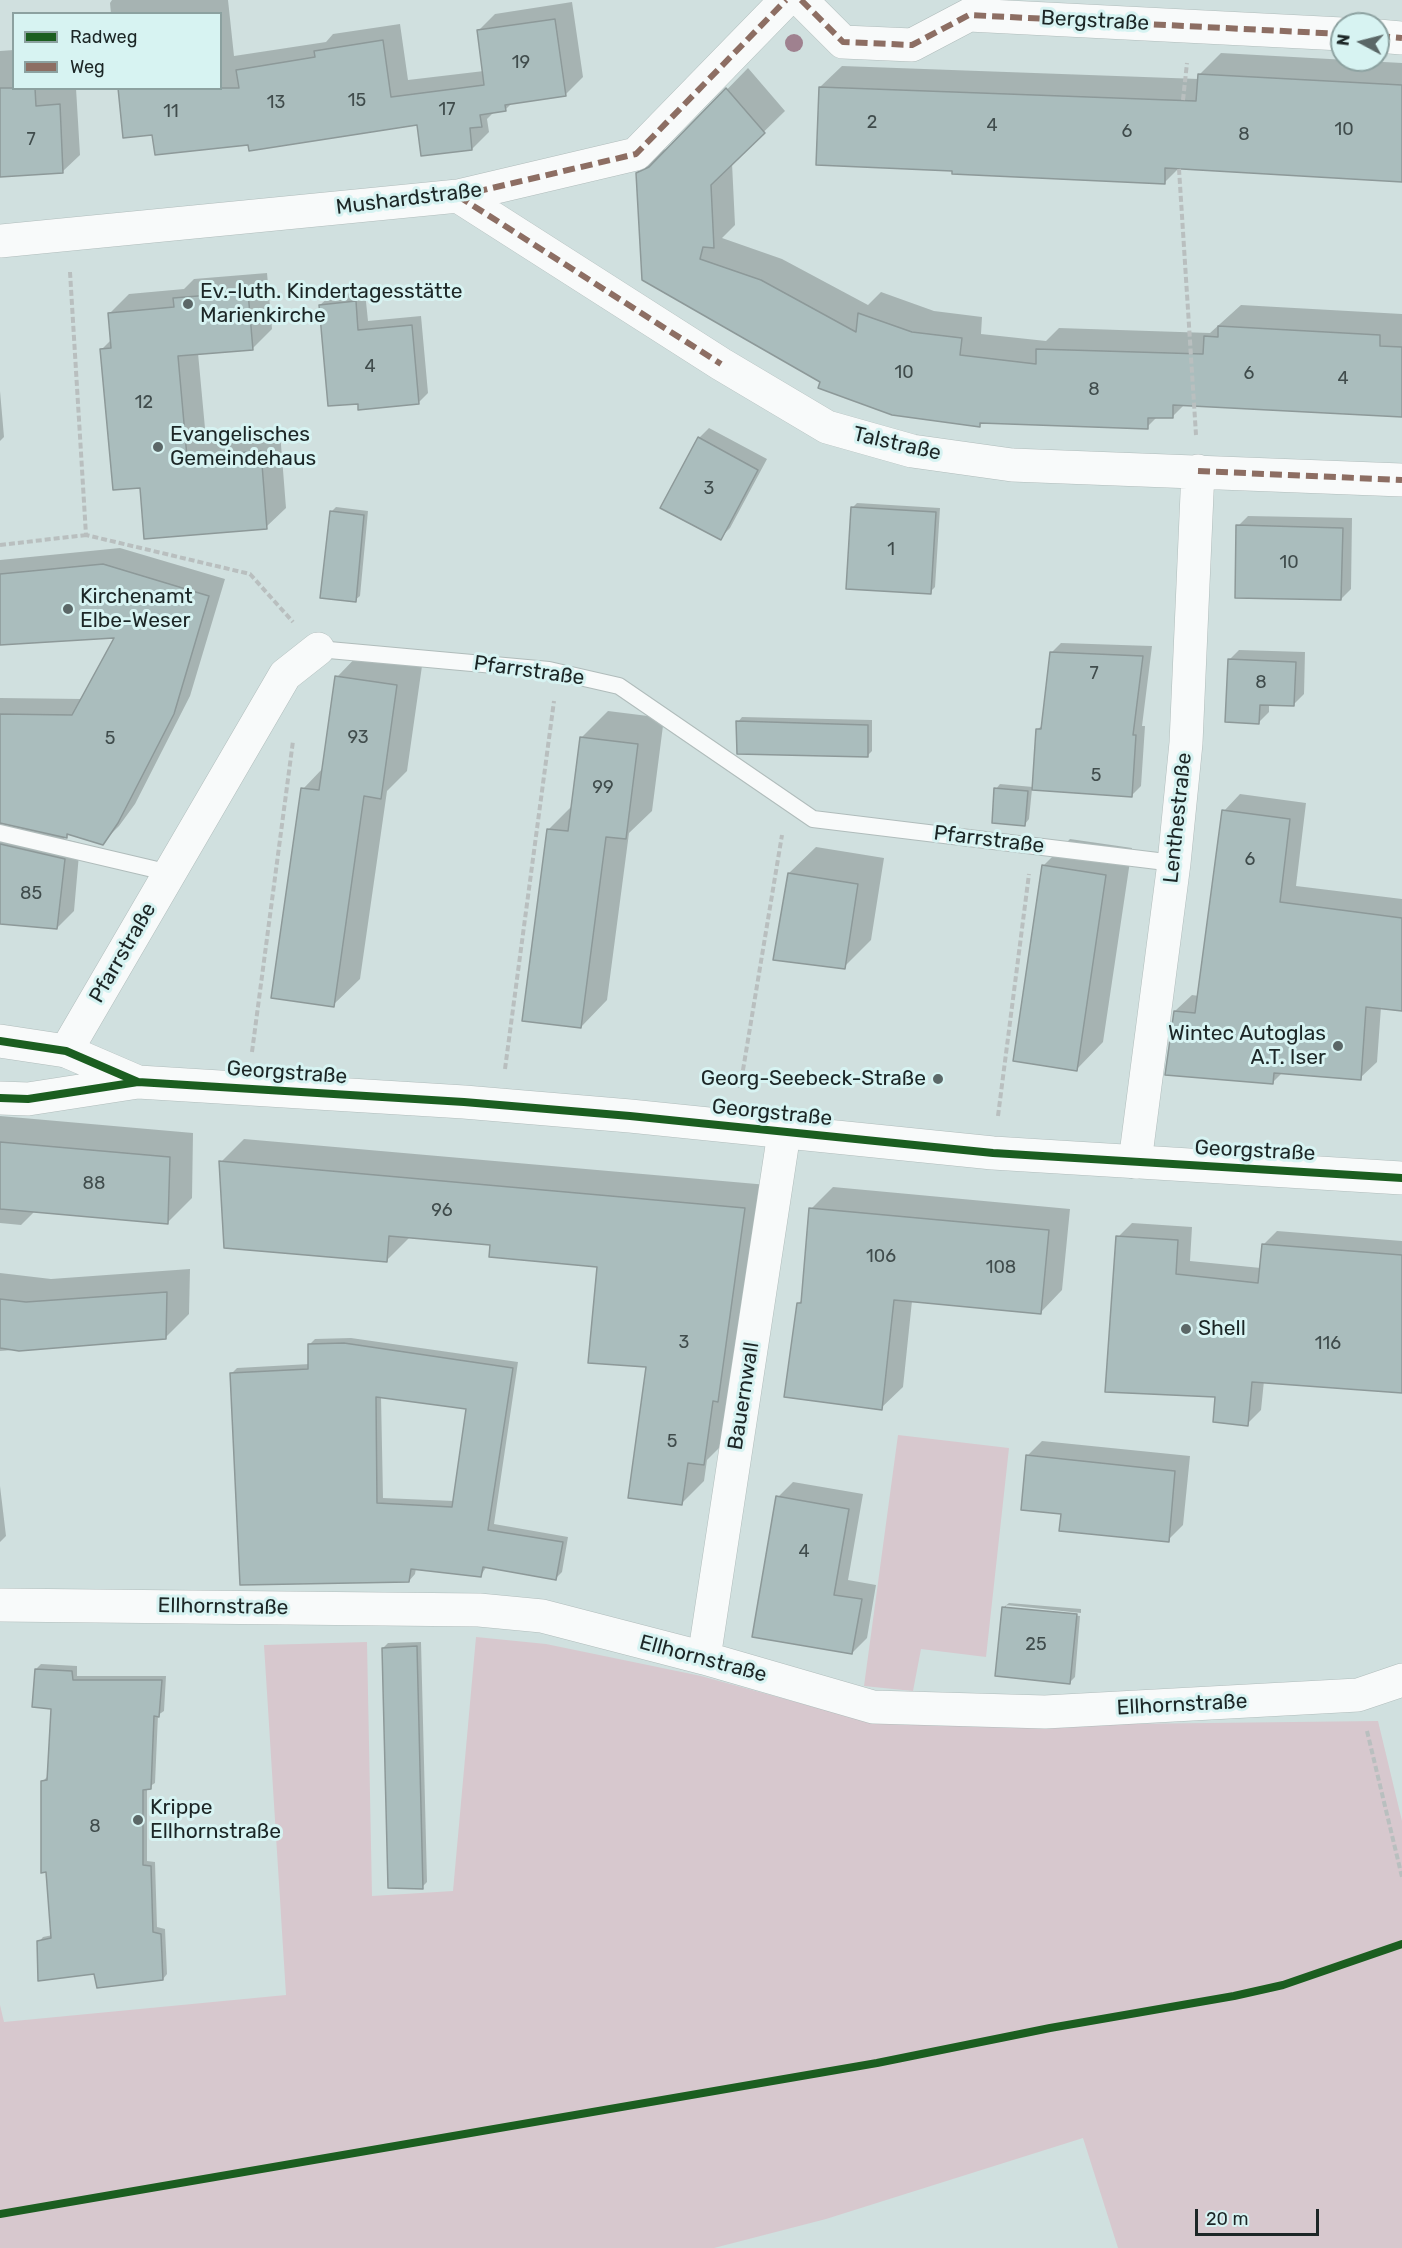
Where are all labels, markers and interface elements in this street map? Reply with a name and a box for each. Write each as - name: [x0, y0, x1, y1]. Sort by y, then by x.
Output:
- street label: Bergstraße: [1040, 6, 1150, 36]
- legend: [12, 12, 222, 90]
- north arrow: [1330, 12, 1390, 72]
- text: Radweg: [70, 26, 137, 48]
- text: N: [1333, 33, 1354, 47]
- house number: 19: [512, 52, 530, 74]
- text: Weg: [70, 56, 105, 78]
- house number: 15: [348, 90, 366, 112]
- house number: 13: [267, 92, 285, 114]
- house number: 17: [439, 99, 455, 121]
- house number: 11: [163, 101, 179, 123]
- house number: 2: [867, 112, 877, 134]
- house number: 4: [986, 115, 998, 137]
- house number: 10: [1334, 119, 1354, 141]
- house number: 6: [1122, 121, 1132, 143]
- house number: 8: [1238, 124, 1250, 146]
- house number: 7: [26, 129, 36, 151]
- street label: Mushardstraße: [334, 178, 484, 220]
- place label: Ev.-luth. Kindertagesstätte Marienkirche: [200, 279, 463, 329]
- marker: Ev.-luth. Kindertagesstätte Marienkirche: [181, 297, 195, 311]
- house number: 4: [364, 356, 376, 378]
- house number: 10: [894, 362, 914, 384]
- house number: 6: [1244, 363, 1254, 385]
- house number: 4: [1337, 368, 1349, 390]
- house number: 8: [1088, 379, 1100, 401]
- house number: 12: [135, 392, 153, 414]
- place label: Evangelisches Gemeindehaus: [170, 422, 316, 472]
- street label: Talstraße: [851, 422, 943, 466]
- marker: Evangelisches Gemeindehaus: [151, 440, 165, 454]
- house number: 3: [704, 478, 714, 500]
- house number: 1: [887, 539, 895, 561]
- house number: 10: [1279, 552, 1299, 574]
- place label: Kirchenamt Elbe-Weser: [80, 584, 193, 634]
- marker: Kirchenamt Elbe-Weser: [61, 602, 75, 616]
- street label: Pfarrstraße: [472, 651, 586, 691]
- house number: 7: [1089, 663, 1099, 685]
- house number: 8: [1255, 672, 1267, 694]
- house number: 93: [347, 727, 369, 749]
- house number: 5: [105, 728, 115, 750]
- street label: Lenthestraße: [1159, 751, 1197, 885]
- house number: 5: [1091, 765, 1101, 787]
- house number: 99: [592, 777, 614, 799]
- street label: Pfarrstraße: [932, 821, 1046, 859]
- house number: 6: [1245, 849, 1255, 871]
- house number: 85: [20, 883, 42, 905]
- street label: Pfarrstraße: [84, 898, 162, 1008]
- place label: Wintec Autoglas A.T. Iser: [1168, 1021, 1326, 1071]
- marker: Wintec Autoglas A.T. Iser: [1331, 1039, 1345, 1053]
- street label: Georgstraße: [226, 1056, 348, 1090]
- place label: Georg-Seebeck-Straße: [701, 1066, 926, 1092]
- marker: Georg-Seebeck-Straße: [931, 1072, 945, 1086]
- street label: Georgstraße: [711, 1094, 833, 1132]
- street label: Georgstraße: [1194, 1135, 1316, 1167]
- house number: 88: [83, 1173, 105, 1195]
- house number: 96: [431, 1200, 453, 1222]
- house number: 106: [866, 1246, 896, 1268]
- house number: 108: [986, 1257, 1016, 1279]
- place label: Shell: [1198, 1316, 1246, 1342]
- marker: Shell: [1179, 1322, 1193, 1336]
- house number: 3: [679, 1332, 689, 1354]
- house number: 116: [1315, 1333, 1341, 1355]
- street label: Bauernwall: [723, 1340, 765, 1452]
- house number: 5: [667, 1431, 677, 1453]
- house number: 4: [798, 1541, 810, 1563]
- street label: Ellhornstraße: [157, 1593, 289, 1621]
- street label: Ellhornstraße: [637, 1630, 769, 1688]
- house number: 25: [1025, 1634, 1047, 1656]
- street label: Ellhornstraße: [1116, 1689, 1248, 1721]
- place label: Krippe Ellhornstraße: [150, 1795, 281, 1845]
- marker: Krippe Ellhornstraße: [131, 1813, 145, 1827]
- house number: 8: [89, 1816, 101, 1838]
- scale bar: [1198, 2197, 1322, 2235]
- text: 20 m: [1206, 2208, 1248, 2230]

